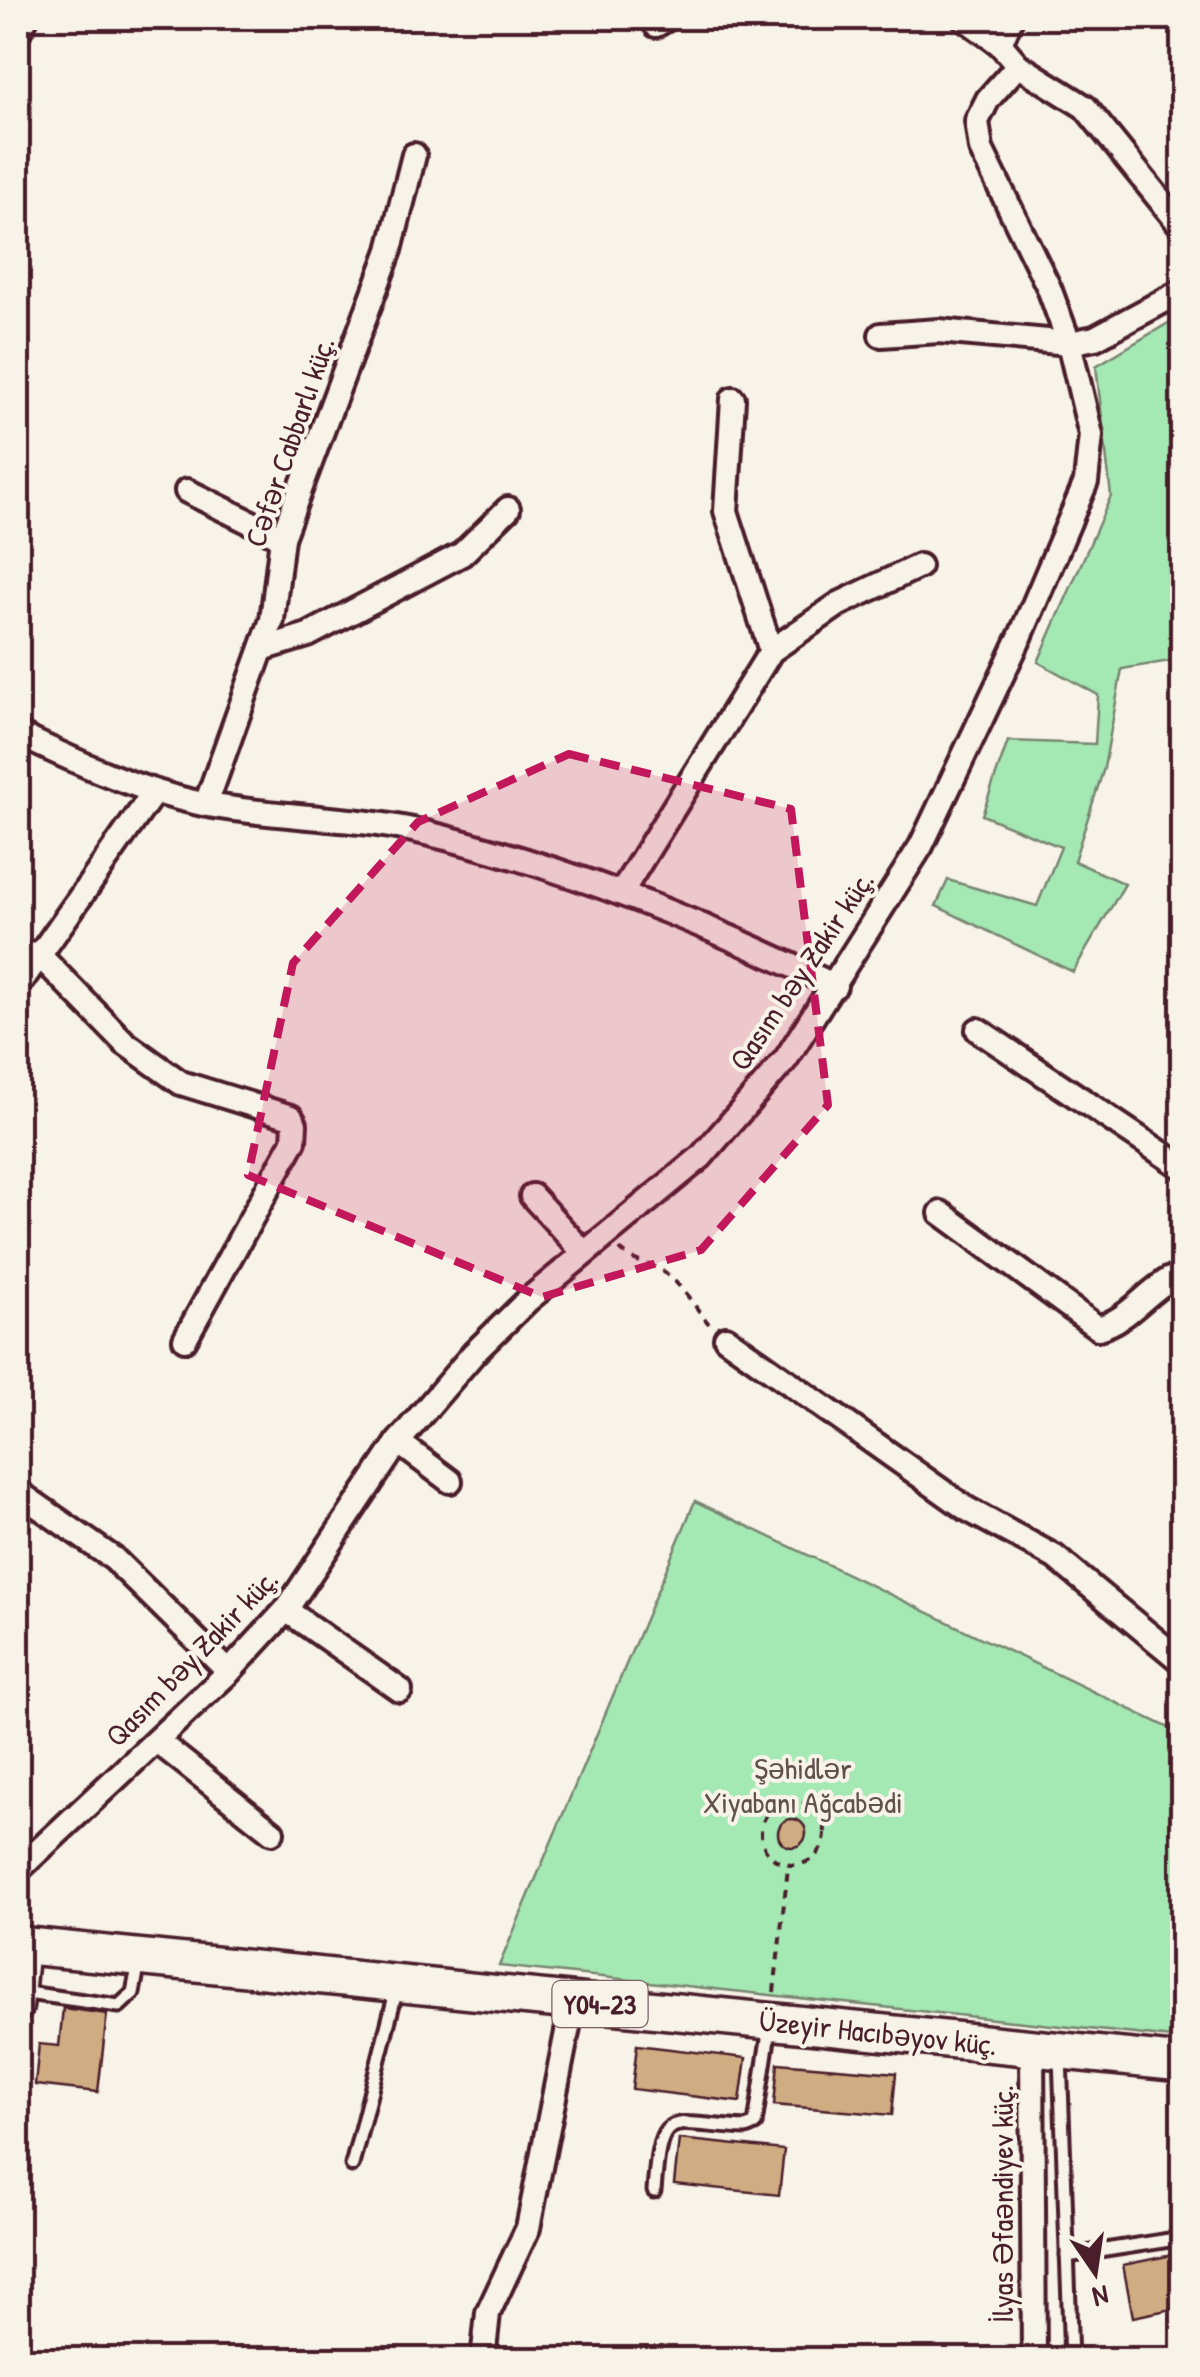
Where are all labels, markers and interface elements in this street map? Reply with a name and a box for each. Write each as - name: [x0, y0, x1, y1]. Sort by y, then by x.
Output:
- street label: Cəfər Cabbarlı küç.: [234, 331, 344, 552]
- street label: Qasım bəy Zakir küç.: [720, 863, 883, 1078]
- street label: Qasım bəy Zakir küç.: [96, 1560, 286, 1755]
- park label: Şəhidlər Xiyabanı Ağcabədi: [703, 1748, 903, 1822]
- road number: Y04-23: [552, 1981, 648, 2027]
- street label: Üzeyir Hacıbəyov küç.: [757, 2000, 999, 2064]
- street label: İlyas Əfaəndiyev küç.: [982, 2085, 1022, 2323]
- north arrow: [1045, 2222, 1145, 2322]
- text: N: [1089, 2276, 1112, 2317]

